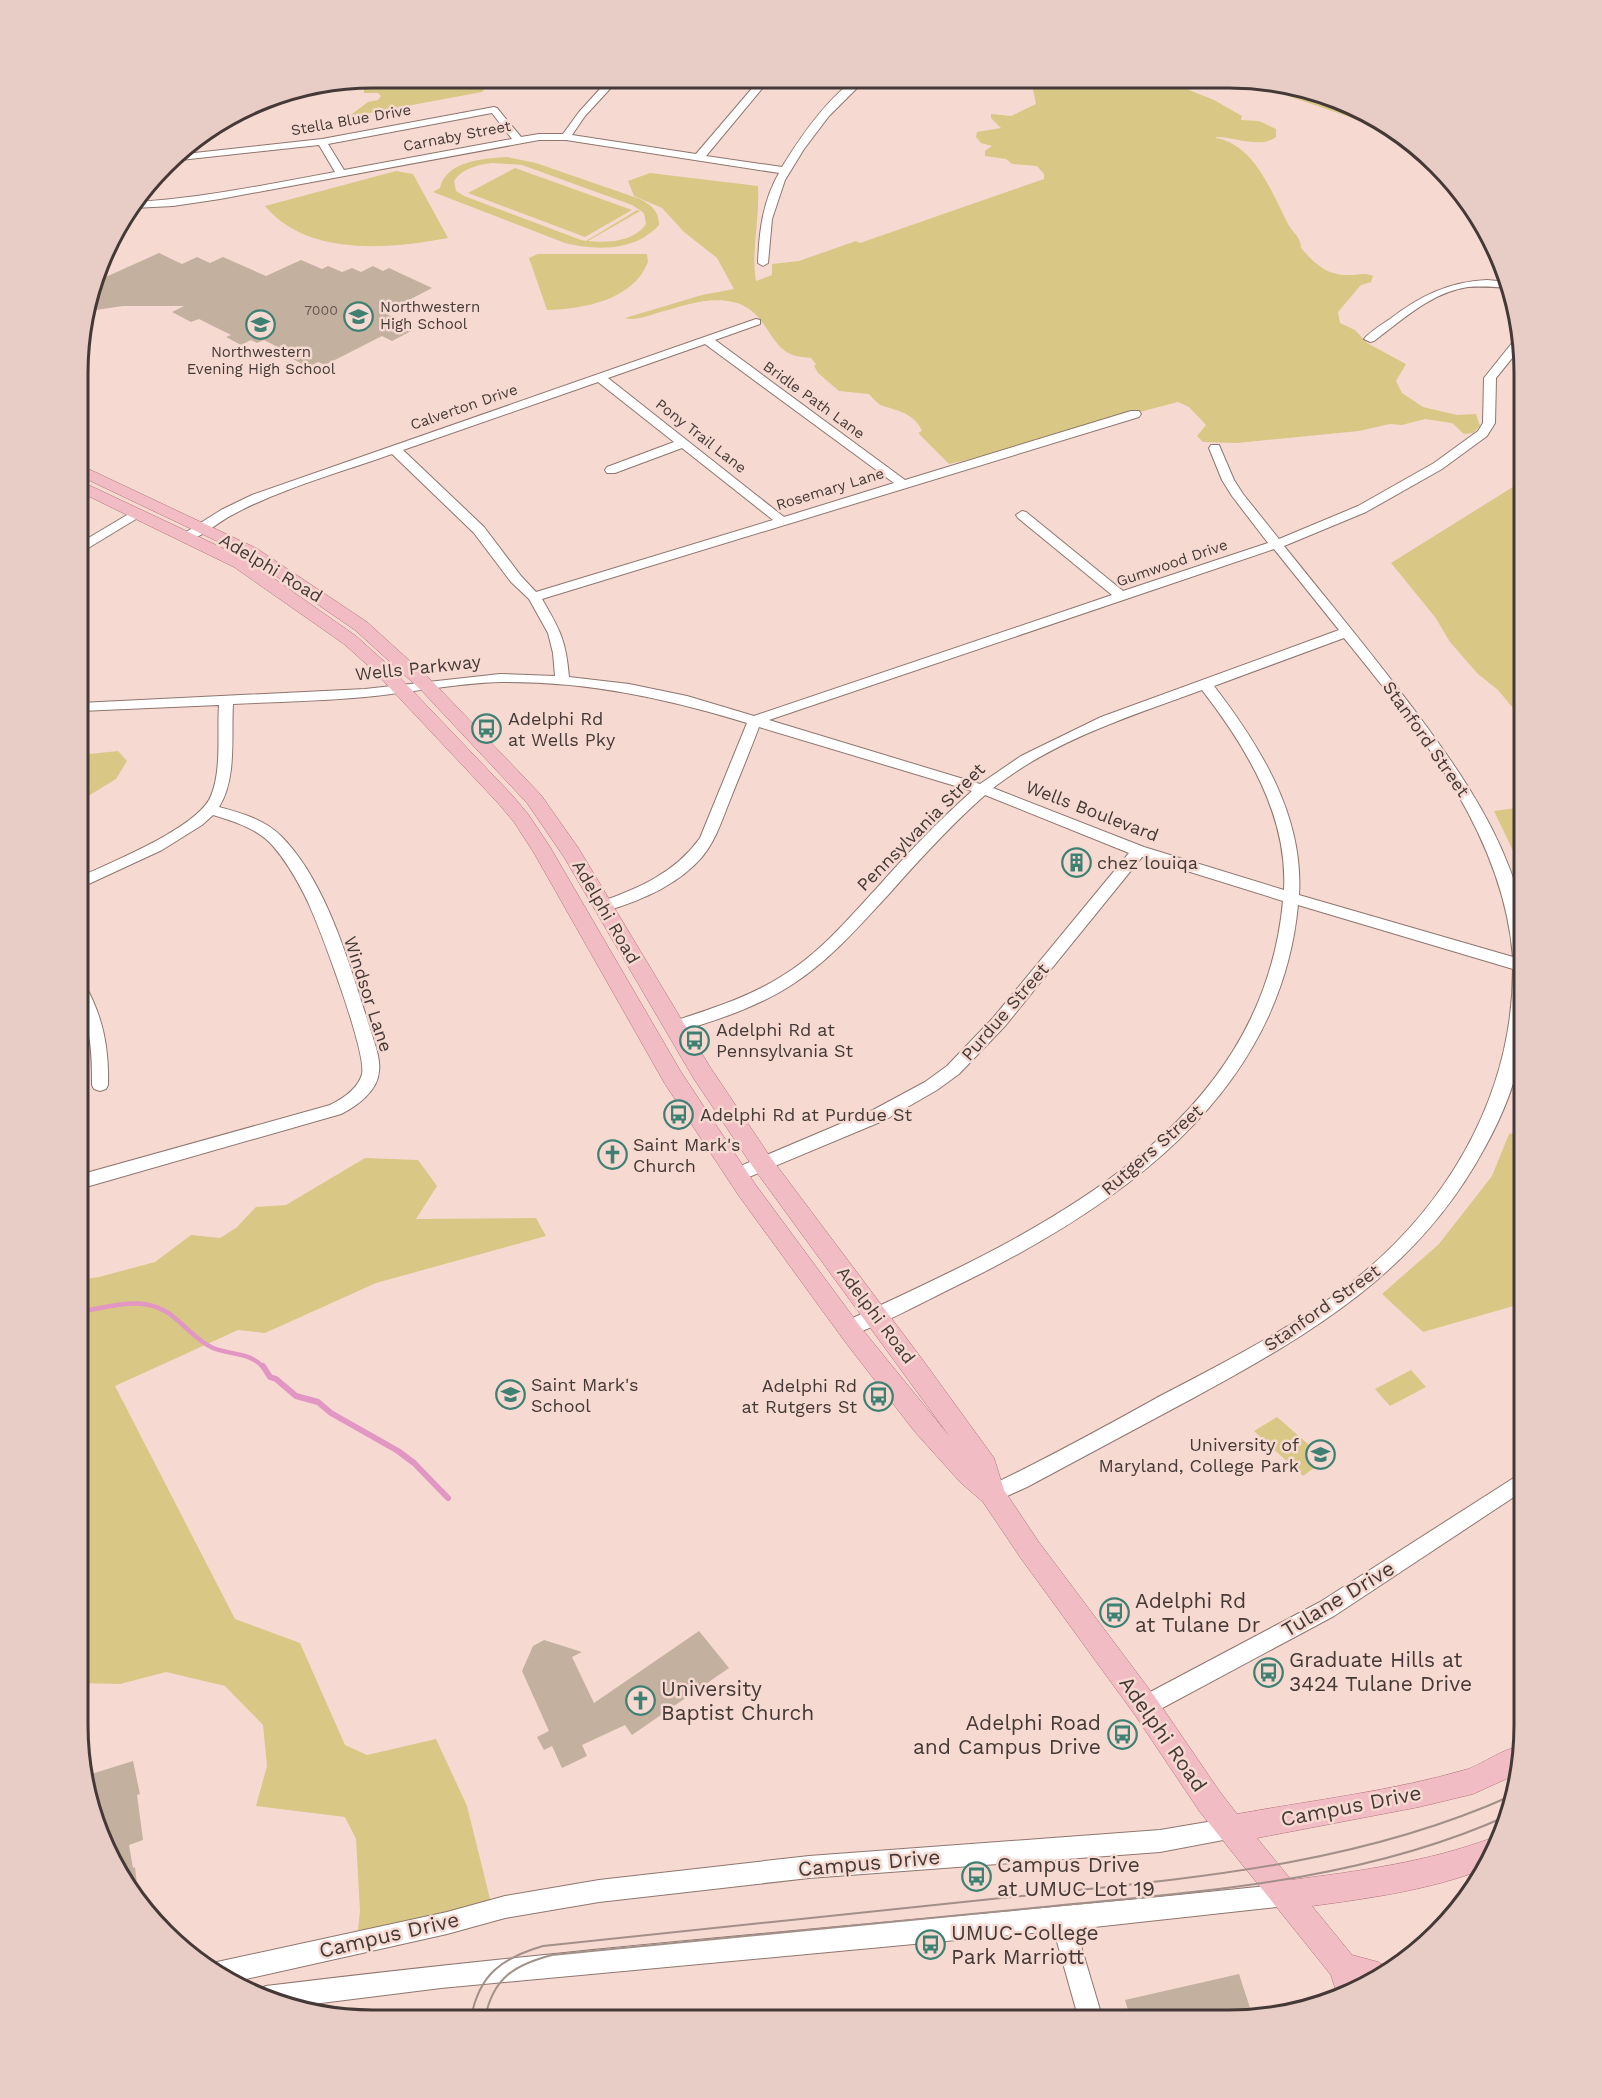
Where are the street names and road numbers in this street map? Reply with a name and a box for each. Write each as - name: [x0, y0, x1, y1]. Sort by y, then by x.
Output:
- street label: Stella Blue Drive: [290, 101, 412, 139]
- street label: Carnaby Street: [402, 117, 513, 155]
- street label: Bridle Path Lane: [760, 357, 868, 443]
- street label: Calverton Drive: [408, 380, 520, 434]
- street label: Pony Trail Lane: [652, 395, 750, 477]
- street label: Rosemary Lane: [774, 464, 886, 514]
- street label: Adelphi Road: [216, 529, 326, 606]
- street label: Gumwood Drive: [1114, 536, 1230, 590]
- street label: Wells Parkway: [354, 650, 483, 685]
- street label: Stanford Street: [1379, 677, 1474, 801]
- street label: Pennsylvania Street: [852, 758, 989, 895]
- street label: Wells Boulevard: [1023, 776, 1162, 846]
- street label: Adelphi Road: [568, 856, 645, 967]
- street label: Windsor Lane: [340, 933, 397, 1054]
- street label: Purdue Street: [957, 958, 1053, 1065]
- street label: Rutgers Street: [1097, 1100, 1207, 1199]
- street label: Stanford Street: [1260, 1260, 1384, 1355]
- street label: Adelphi Road: [833, 1262, 920, 1367]
- street label: Tulane Drive: [1277, 1555, 1399, 1642]
- street label: Adelphi Road: [1114, 1671, 1213, 1796]
- street label: Campus Drive: [1278, 1780, 1423, 1831]
- street label: Campus Drive: [797, 1844, 941, 1881]
- street label: Campus Drive: [316, 1906, 461, 1963]

